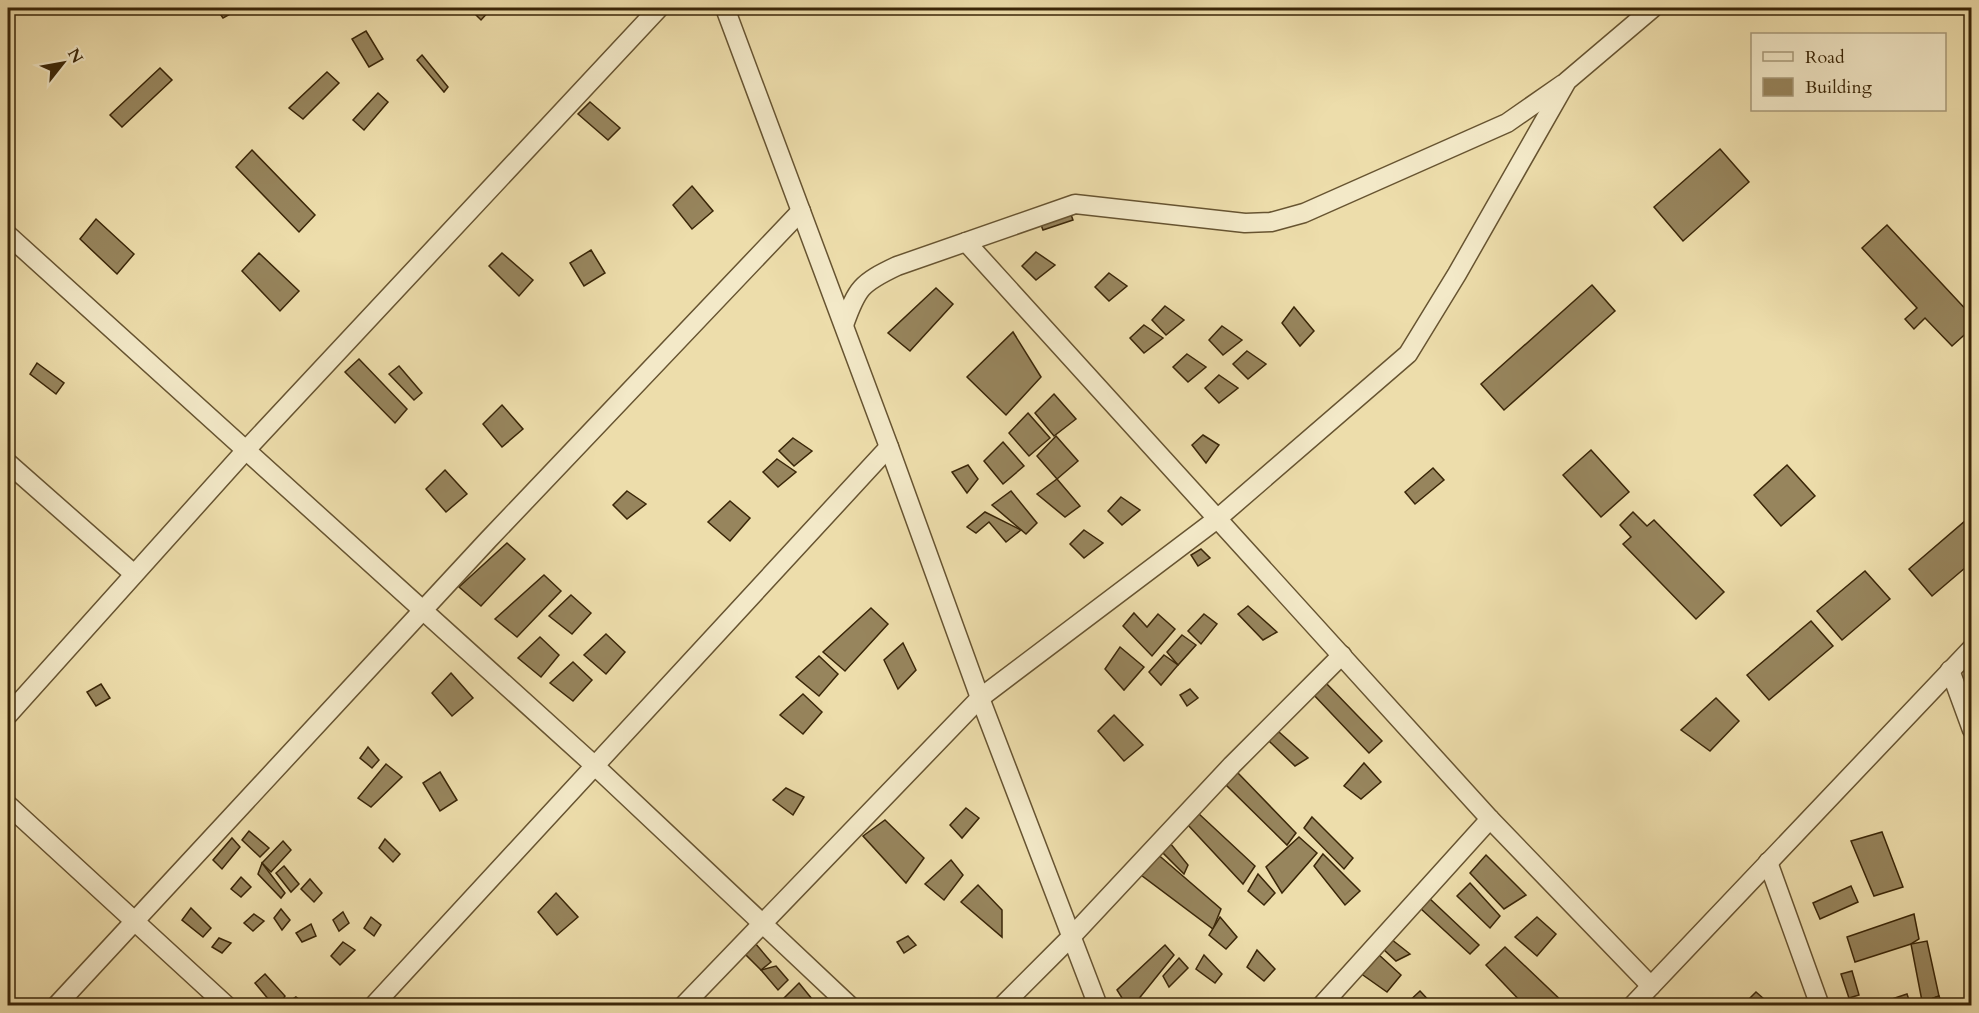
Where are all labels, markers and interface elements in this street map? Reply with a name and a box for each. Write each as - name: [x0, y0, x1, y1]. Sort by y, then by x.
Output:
- north arrow: [33, 33, 93, 93]
- legend: [1751, 33, 1946, 111]
- text: N: [62, 44, 88, 68]
- text: Road: [1805, 45, 1845, 70]
- text: Building: [1805, 75, 1873, 100]

